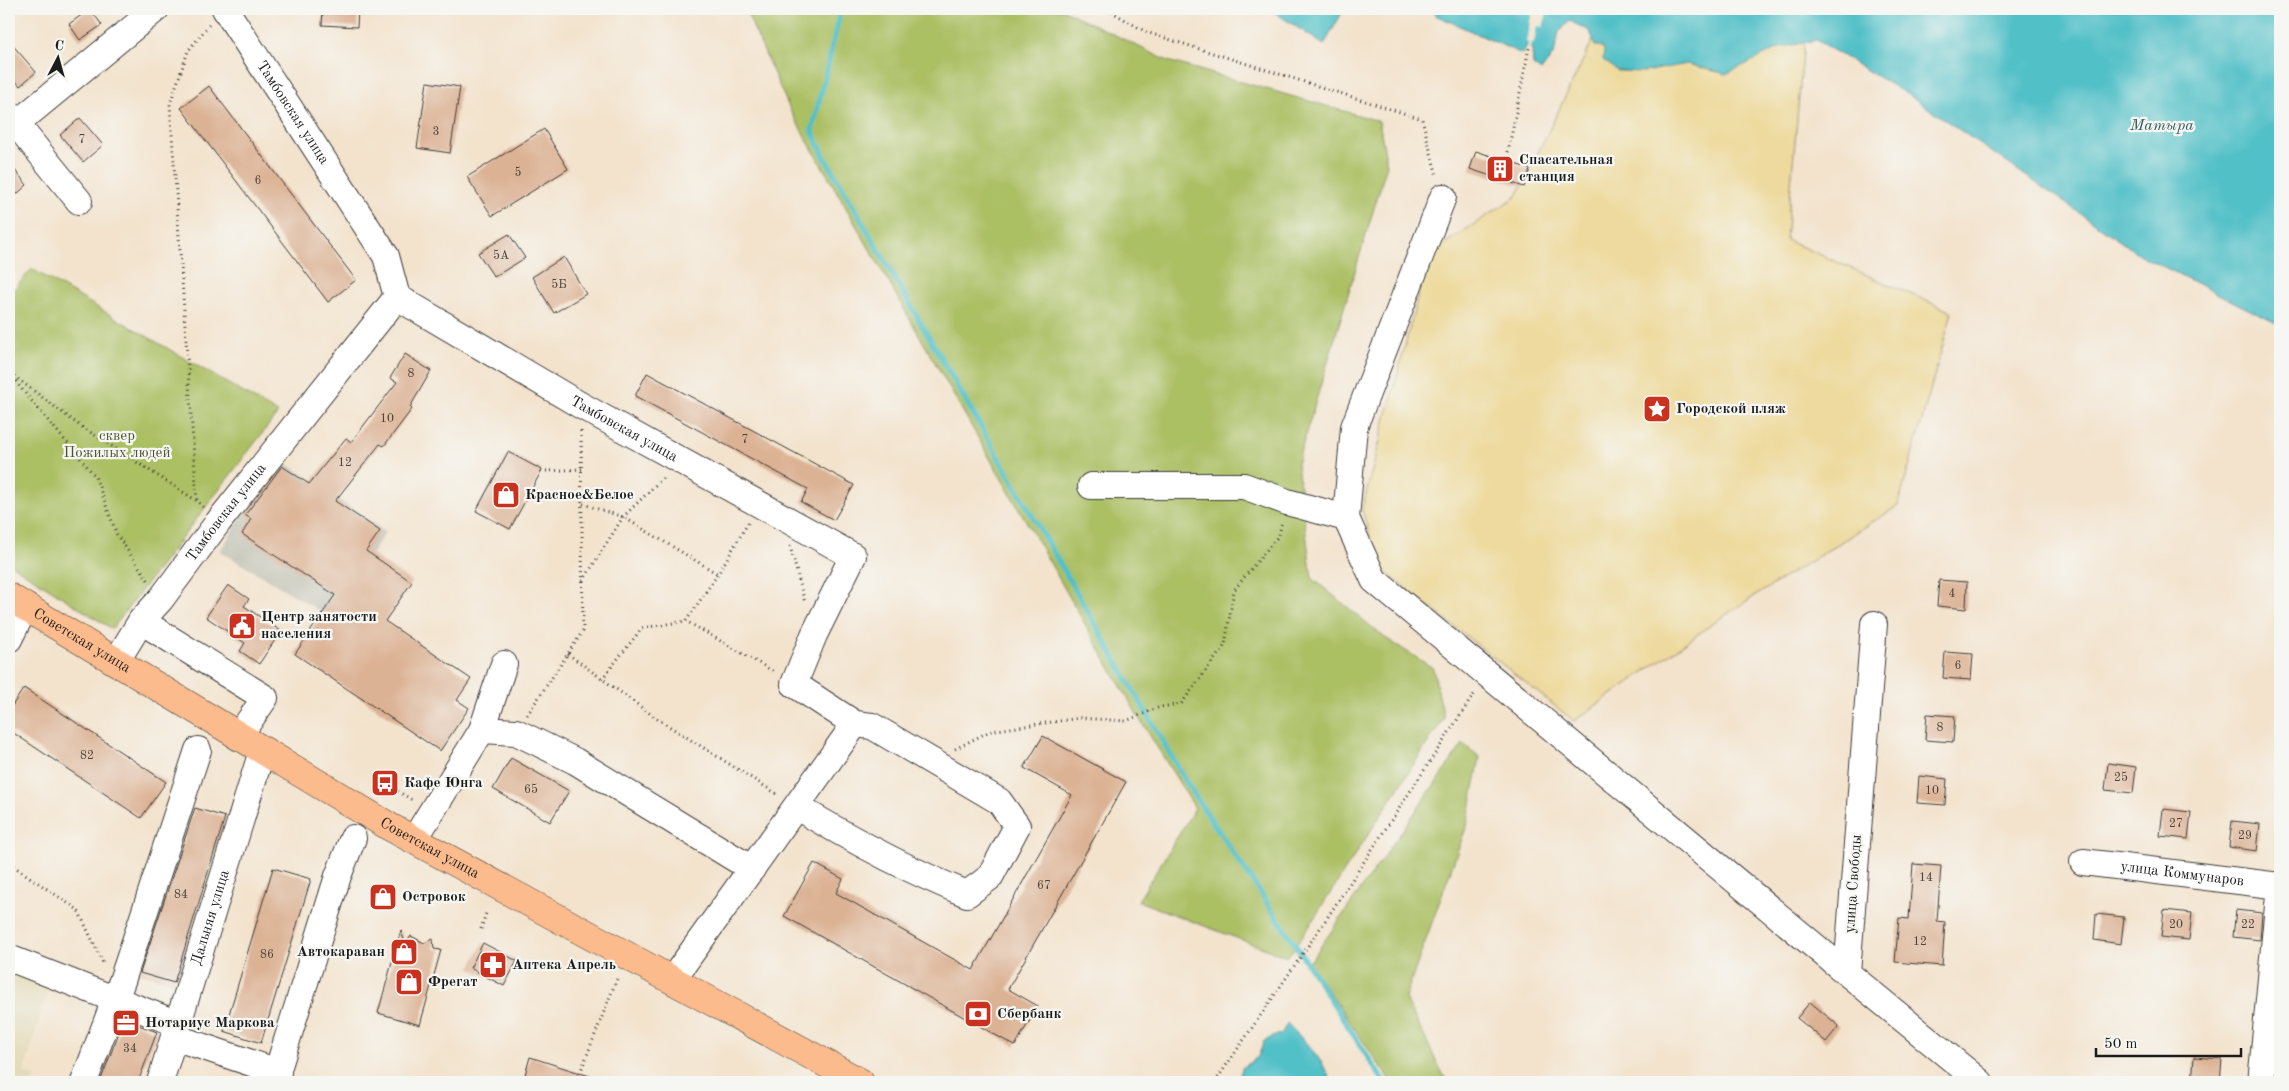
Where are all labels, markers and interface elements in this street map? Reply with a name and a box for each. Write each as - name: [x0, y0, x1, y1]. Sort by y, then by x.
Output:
- north arrow: [32, 32, 82, 82]
- text: С: [54, 39, 65, 54]
- street label: Тамбовская улица: [254, 59, 332, 168]
- water label: Матыра: [2129, 118, 2194, 134]
- house number: 3: [433, 126, 439, 138]
- house number: 7: [79, 134, 85, 146]
- place label: Спасательная станция: [1519, 153, 1613, 185]
- building icon: Спасательная станция: [1485, 154, 1515, 184]
- house number: 5: [515, 166, 522, 179]
- house number: 6: [255, 175, 262, 187]
- house number: 5А: [493, 249, 509, 262]
- house number: 5Б: [551, 278, 567, 291]
- house number: 8: [408, 368, 415, 380]
- street label: Тамбовская улица: [568, 394, 681, 465]
- place icon: Городской пляж: [1642, 394, 1672, 424]
- place label: Городской пляж: [1676, 402, 1786, 417]
- house number: 10: [380, 413, 394, 425]
- park label: сквер Пожилых людей: [64, 429, 170, 461]
- house number: 7: [742, 434, 748, 446]
- house number: 12: [338, 457, 352, 469]
- street label: Тамбовская улица: [184, 460, 269, 565]
- shop icon: Красное&Белое: [491, 480, 521, 510]
- place label: Красное&Белое: [525, 488, 634, 503]
- house number: 4: [1949, 588, 1956, 600]
- street label: Советская улица: [31, 606, 134, 676]
- place label: Центр занятости населения: [261, 610, 377, 642]
- public building icon: Центр занятости населения: [227, 611, 257, 641]
- house number: 6: [1955, 660, 1962, 672]
- house number: 8: [1937, 722, 1944, 734]
- house number: 82: [80, 750, 94, 762]
- bus stop icon: Кафе Юнга: [370, 768, 400, 798]
- house number: 25: [2114, 771, 2128, 784]
- place label: Кафе Юнга: [404, 776, 483, 791]
- house number: 65: [524, 783, 538, 796]
- house number: 10: [1925, 785, 1939, 797]
- street label: Советская улица: [377, 815, 482, 882]
- house number: 27: [2169, 818, 2183, 830]
- house number: 29: [2238, 830, 2252, 842]
- street label: улица Свободы: [1843, 834, 1865, 934]
- street label: улица Коммунаров: [2120, 859, 2245, 889]
- street label: Дальняя улица: [189, 868, 233, 967]
- house number: 14: [1919, 872, 1933, 884]
- house number: 67: [1037, 880, 1051, 892]
- shop icon: Островок: [368, 882, 398, 912]
- house number: 84: [174, 889, 188, 901]
- place label: Островок: [402, 890, 466, 905]
- house number: 20: [2169, 919, 2183, 931]
- house number: 22: [2241, 919, 2255, 931]
- house number: 12: [1913, 936, 1927, 948]
- shop icon: Автокараван: [389, 937, 419, 967]
- place label: Автокараван: [296, 945, 385, 960]
- house number: 86: [260, 949, 274, 961]
- pharmacy icon: Аптека Апрель: [478, 950, 508, 980]
- place label: Аптека Апрель: [512, 958, 616, 973]
- shop icon: Фрегат: [394, 967, 424, 997]
- place label: Фрегат: [428, 975, 478, 990]
- bank icon: Сбербанк: [963, 999, 993, 1029]
- place label: Сбербанк: [997, 1007, 1061, 1022]
- office icon: Нотариус Маркова: [111, 1008, 141, 1038]
- place label: Нотариус Маркова: [145, 1016, 275, 1031]
- scale bar: [2096, 1026, 2242, 1058]
- text: 50 m: [2104, 1037, 2138, 1052]
- house number: 34: [123, 1043, 137, 1055]

